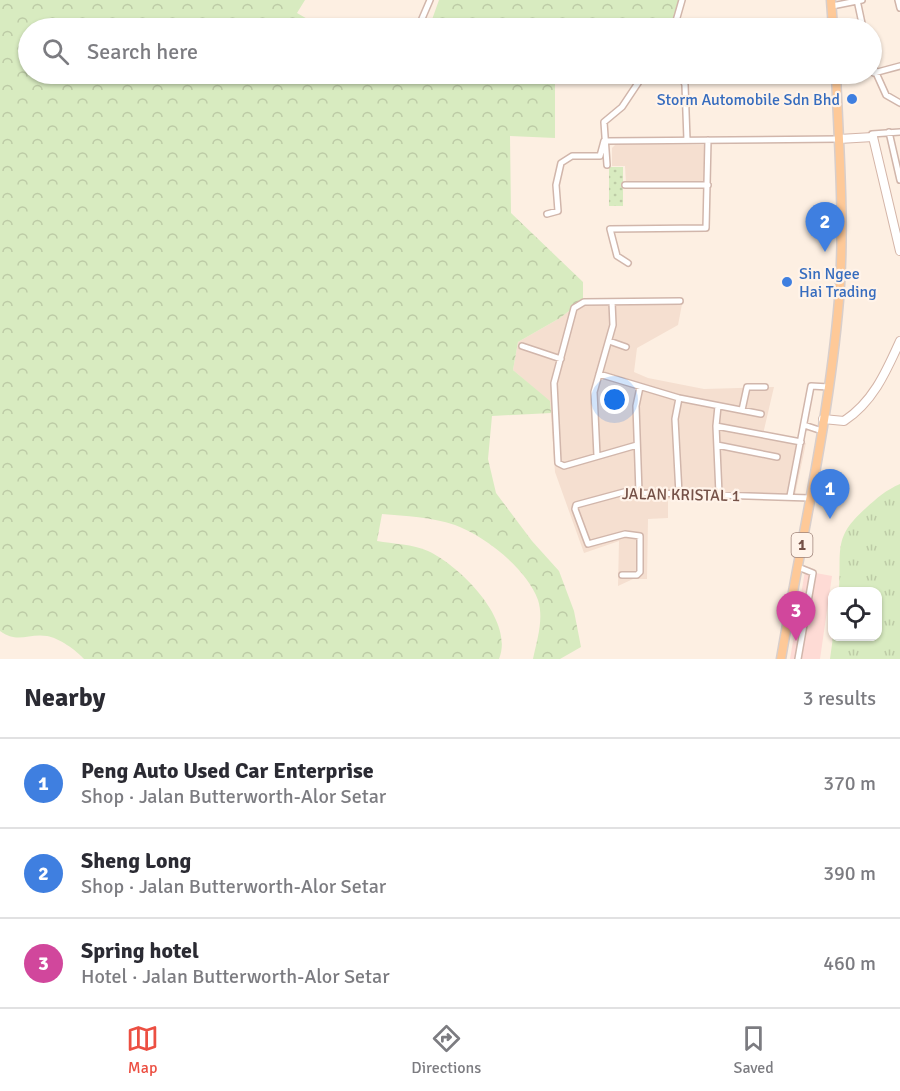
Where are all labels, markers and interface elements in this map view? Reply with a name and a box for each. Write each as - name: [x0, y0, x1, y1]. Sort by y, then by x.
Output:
- search box: [18, 18, 882, 84]
- icon: search: [39, 35, 72, 68]
- text: Search here: [87, 38, 198, 65]
- place label: Storm Automobile Sdn Bhd: [657, 90, 840, 110]
- marker: Storm Automobile Sdn Bhd: [845, 92, 859, 106]
- pin: 2: [806, 202, 844, 252]
- place label: Sin Ngee Hai Trading: [799, 264, 877, 302]
- marker: Sin Ngee Hai Trading: [780, 275, 794, 289]
- your location: [600, 385, 629, 414]
- pin: 1: [810, 470, 850, 519]
- street label: JALAN KRISTAL 1: [622, 484, 740, 506]
- road number: 1: [792, 533, 812, 557]
- map controls: [828, 587, 882, 641]
- button: locate: [828, 587, 882, 641]
- pin: 3: [776, 592, 816, 641]
- text: Nearby: [24, 682, 105, 714]
- text: 3 results: [803, 686, 876, 711]
- text: Peng Auto Used Car Enterprise: [81, 757, 374, 784]
- text: 1: [38, 771, 49, 796]
- text: 370 m: [823, 771, 876, 796]
- text: Shop · Jalan Butterworth-Alor Setar: [81, 784, 386, 809]
- text: Sheng Long: [81, 847, 191, 874]
- text: 2: [38, 861, 49, 886]
- text: 390 m: [823, 861, 876, 886]
- text: Shop · Jalan Butterworth-Alor Setar: [81, 874, 386, 899]
- text: Spring hotel: [81, 937, 199, 964]
- text: 3: [38, 951, 49, 976]
- text: 460 m: [823, 951, 876, 976]
- text: Hotel · Jalan Butterworth-Alor Setar: [81, 964, 390, 989]
- tab: Map: [126, 1022, 159, 1078]
- tab: Directions: [411, 1022, 481, 1078]
- tab: Saved: [734, 1022, 774, 1078]

